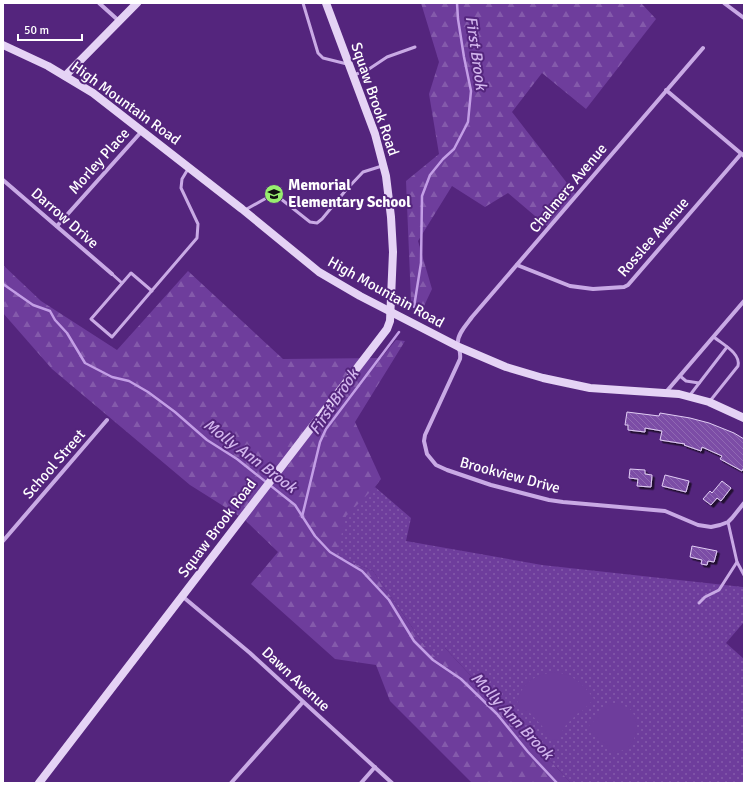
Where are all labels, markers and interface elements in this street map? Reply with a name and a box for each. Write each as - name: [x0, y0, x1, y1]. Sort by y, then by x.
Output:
- water label: First Brook: [461, 15, 491, 93]
- scale bar: [18, 16, 82, 42]
- text: 50 m: [24, 23, 49, 38]
- street label: Squaw Brook Road: [347, 40, 403, 158]
- street label: High Mountain Road: [68, 57, 184, 149]
- street label: Morley Place: [65, 124, 133, 198]
- street label: Chalmers Avenue: [525, 140, 611, 236]
- place label: Memorial Elementary School: [288, 176, 411, 211]
- school or university icon: Memorial Elementary School: [263, 183, 285, 205]
- street label: Darrow Drive: [28, 184, 102, 252]
- street label: Rosslee Avenue: [614, 194, 692, 280]
- street label: High Mountain Road: [325, 253, 447, 332]
- water label: First Brook: [305, 364, 364, 438]
- water label: Molly Ann Brook: [199, 414, 302, 499]
- street label: School Street: [19, 426, 89, 502]
- street label: Brookview Drive: [458, 453, 562, 497]
- street label: Squaw Brook Road: [174, 475, 260, 581]
- street label: Dawn Avenue: [258, 643, 334, 715]
- water label: Molly Ann Brook: [467, 668, 559, 765]

